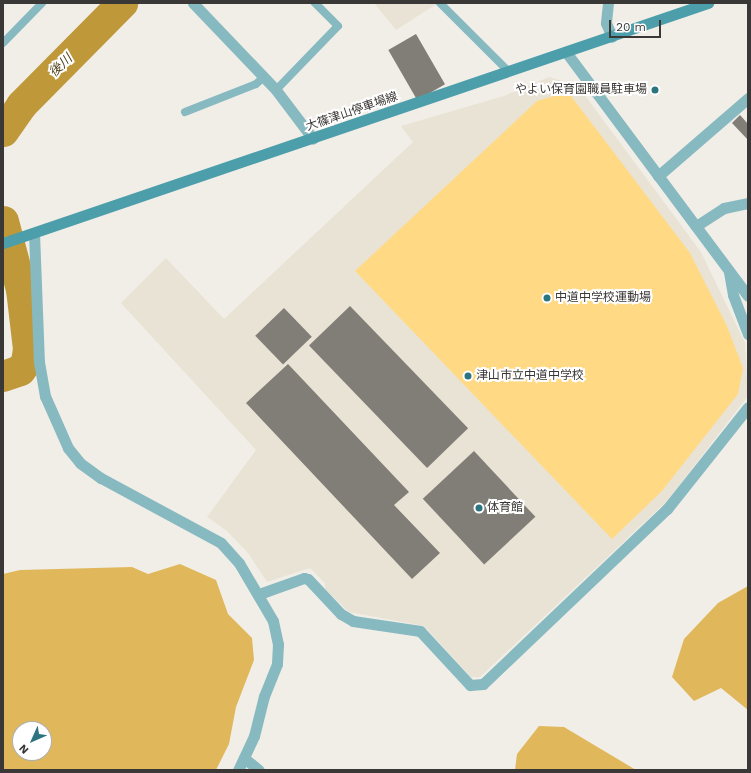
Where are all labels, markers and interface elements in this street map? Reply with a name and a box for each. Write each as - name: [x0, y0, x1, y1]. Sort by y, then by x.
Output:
- scale bar: [611, 12, 663, 38]
- text: 20 m: [616, 20, 646, 34]
- water label: 後川: [46, 51, 76, 81]
- place label: やよい保育園職員駐車場: [515, 83, 647, 97]
- marker: やよい保育園職員駐車場: [650, 85, 660, 95]
- street label: 大篠津山停車場線: [304, 90, 400, 134]
- place label: 中道中学校運動場: [555, 291, 651, 305]
- marker: 中道中学校運動場: [542, 293, 552, 303]
- place label: 津山市立中道中学校: [476, 369, 584, 383]
- marker: 津山市立中道中学校: [463, 371, 473, 381]
- place label: 体育館: [487, 501, 523, 515]
- marker: 体育館: [474, 503, 484, 513]
- north arrow: [12, 721, 52, 761]
- text: N: [16, 742, 31, 757]

